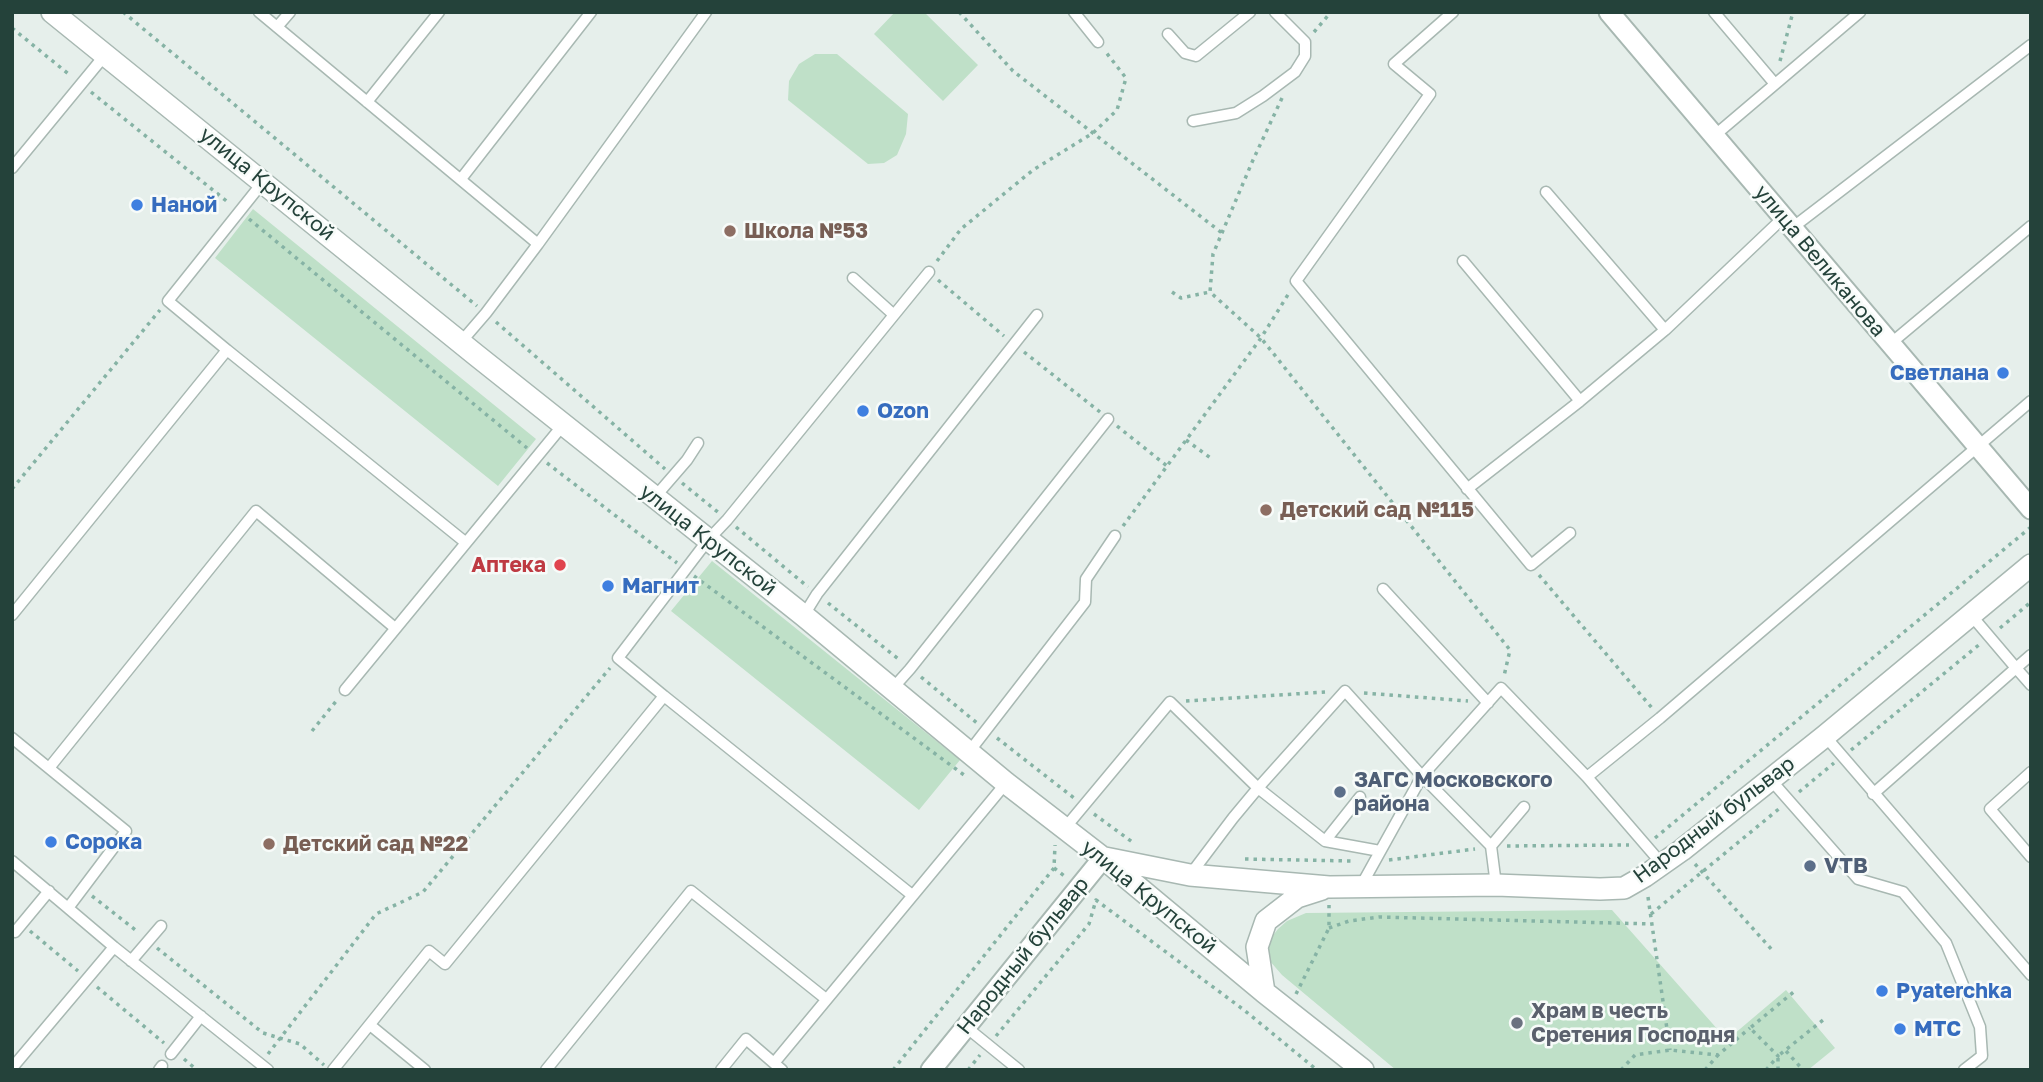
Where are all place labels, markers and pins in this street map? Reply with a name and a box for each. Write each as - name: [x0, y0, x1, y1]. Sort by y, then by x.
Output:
- place label: Наной: [151, 192, 217, 218]
- marker: Наной: [129, 197, 145, 213]
- place label: Школа №53: [744, 218, 868, 244]
- marker: Школа №53: [722, 223, 738, 239]
- place label: Светлана: [1890, 360, 1989, 386]
- marker: Светлана: [1995, 365, 2011, 381]
- place label: Ozon: [877, 398, 929, 424]
- marker: Ozon: [855, 403, 871, 419]
- place label: Детский сад №115: [1280, 497, 1474, 523]
- marker: Детский сад №115: [1258, 502, 1274, 518]
- place label: Аптека: [471, 552, 546, 578]
- marker: Аптека: [552, 557, 568, 573]
- place label: Магнит: [622, 573, 699, 599]
- marker: Магнит: [600, 578, 616, 594]
- place label: ЗАГС Московского района: [1354, 767, 1553, 817]
- marker: ЗАГС Московского района: [1332, 784, 1348, 800]
- place label: Сорока: [65, 829, 142, 855]
- place label: Детский сад №22: [283, 831, 468, 857]
- marker: Сорока: [43, 834, 59, 850]
- marker: Детский сад №22: [261, 836, 277, 852]
- place label: VTB: [1824, 853, 1868, 879]
- marker: VTB: [1802, 858, 1818, 874]
- place label: Pyaterchka: [1896, 978, 2012, 1004]
- marker: Pyaterchka: [1874, 983, 1890, 999]
- place label: Храм в честь Сретения Господня: [1531, 998, 1735, 1048]
- marker: Храм в честь Сретения Господня: [1509, 1015, 1525, 1031]
- place label: МТС: [1914, 1016, 1961, 1042]
- marker: МТС: [1892, 1021, 1908, 1037]

